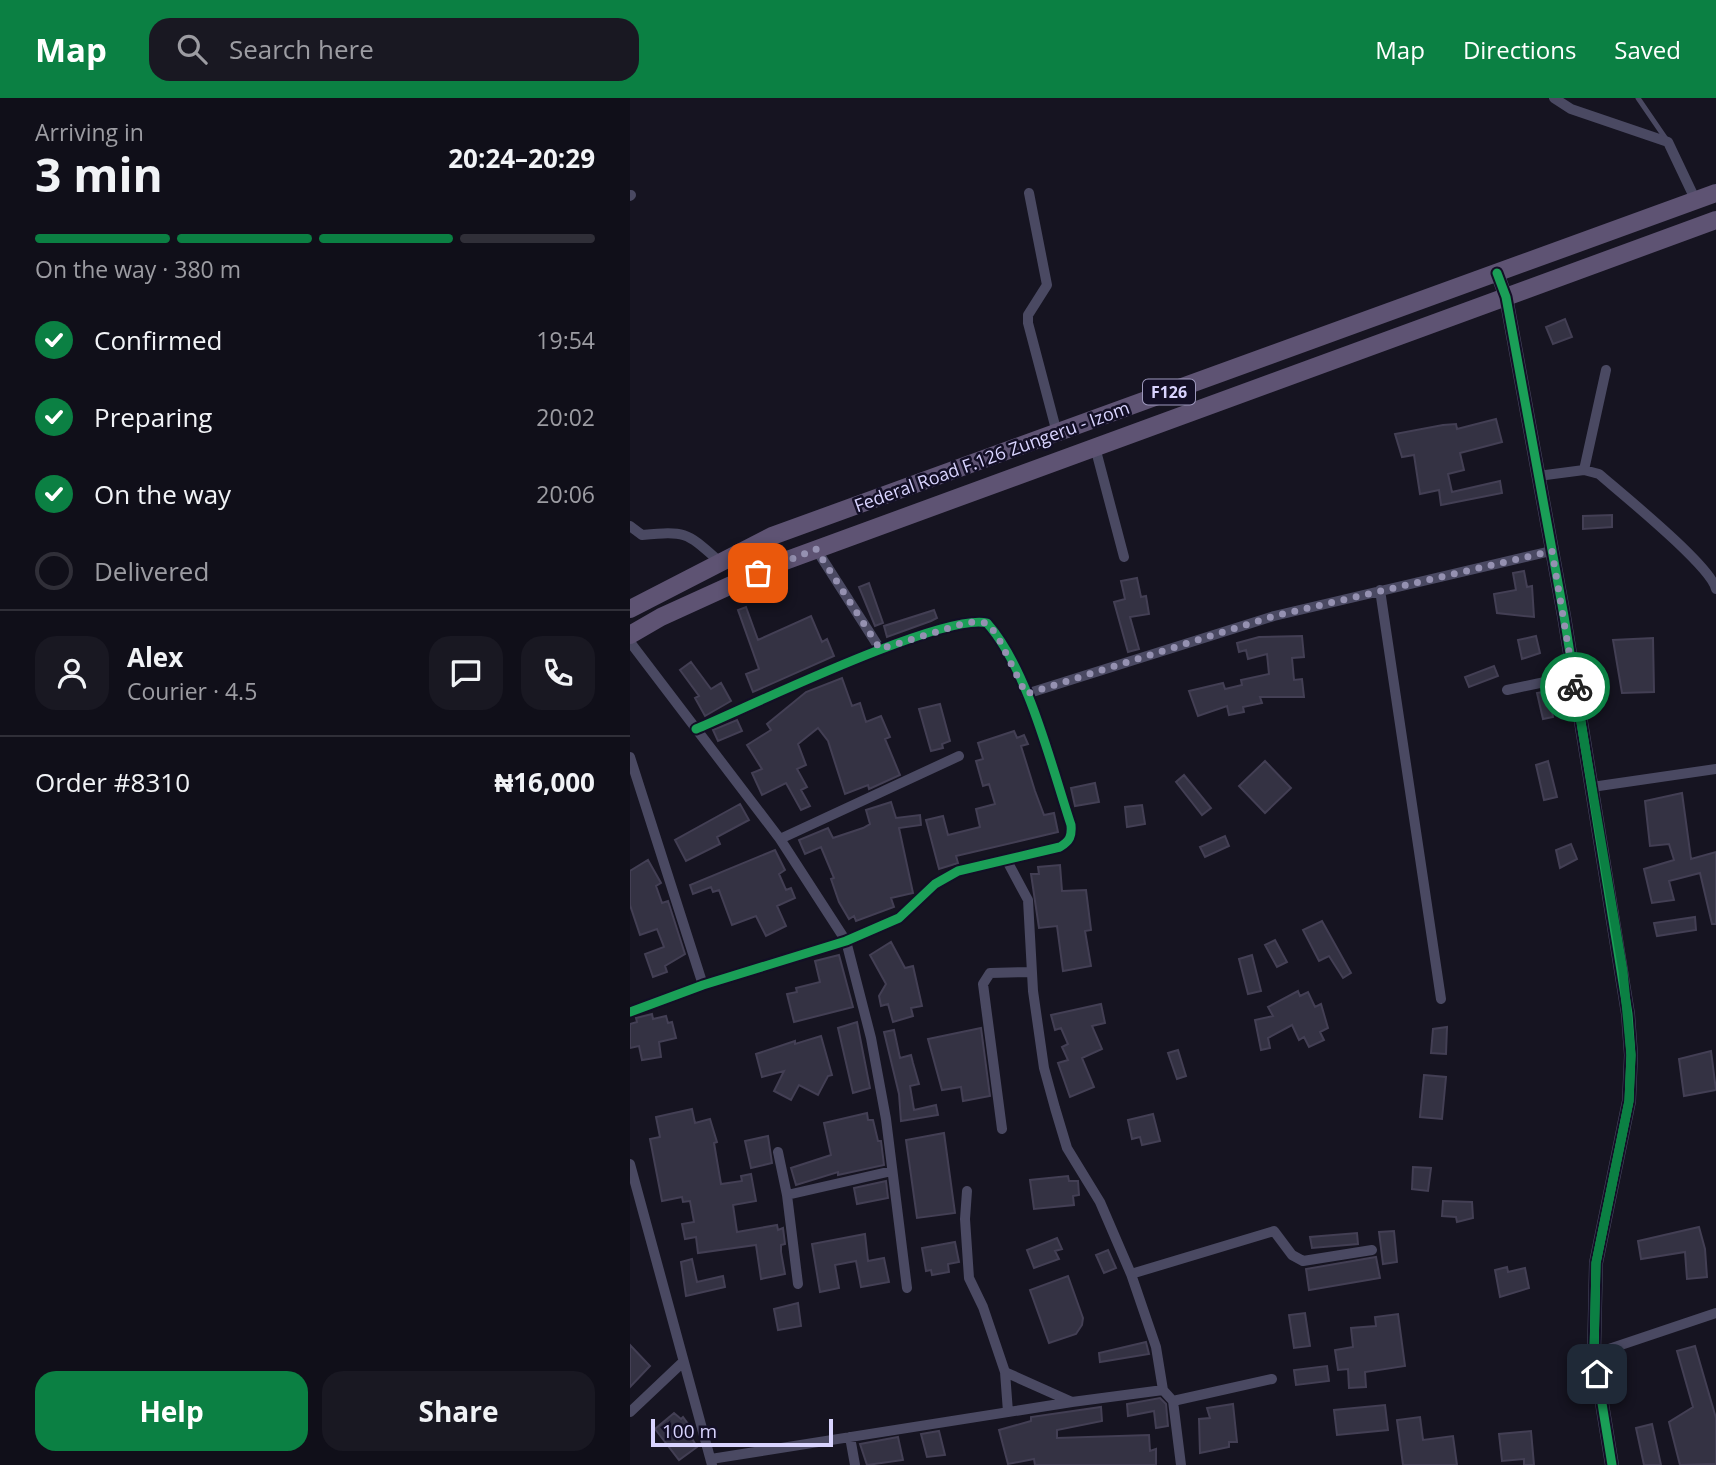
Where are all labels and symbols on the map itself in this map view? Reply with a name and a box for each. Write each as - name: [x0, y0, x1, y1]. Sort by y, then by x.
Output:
- road number: F126: [1143, 380, 1195, 404]
- street label: Federal Road F.126 Zungeru - Izom: [851, 395, 1133, 517]
- pin: [728, 543, 788, 603]
- courier: [1540, 652, 1610, 722]
- pin: [1567, 1344, 1627, 1404]
- scale bar: [651, 1416, 833, 1448]

